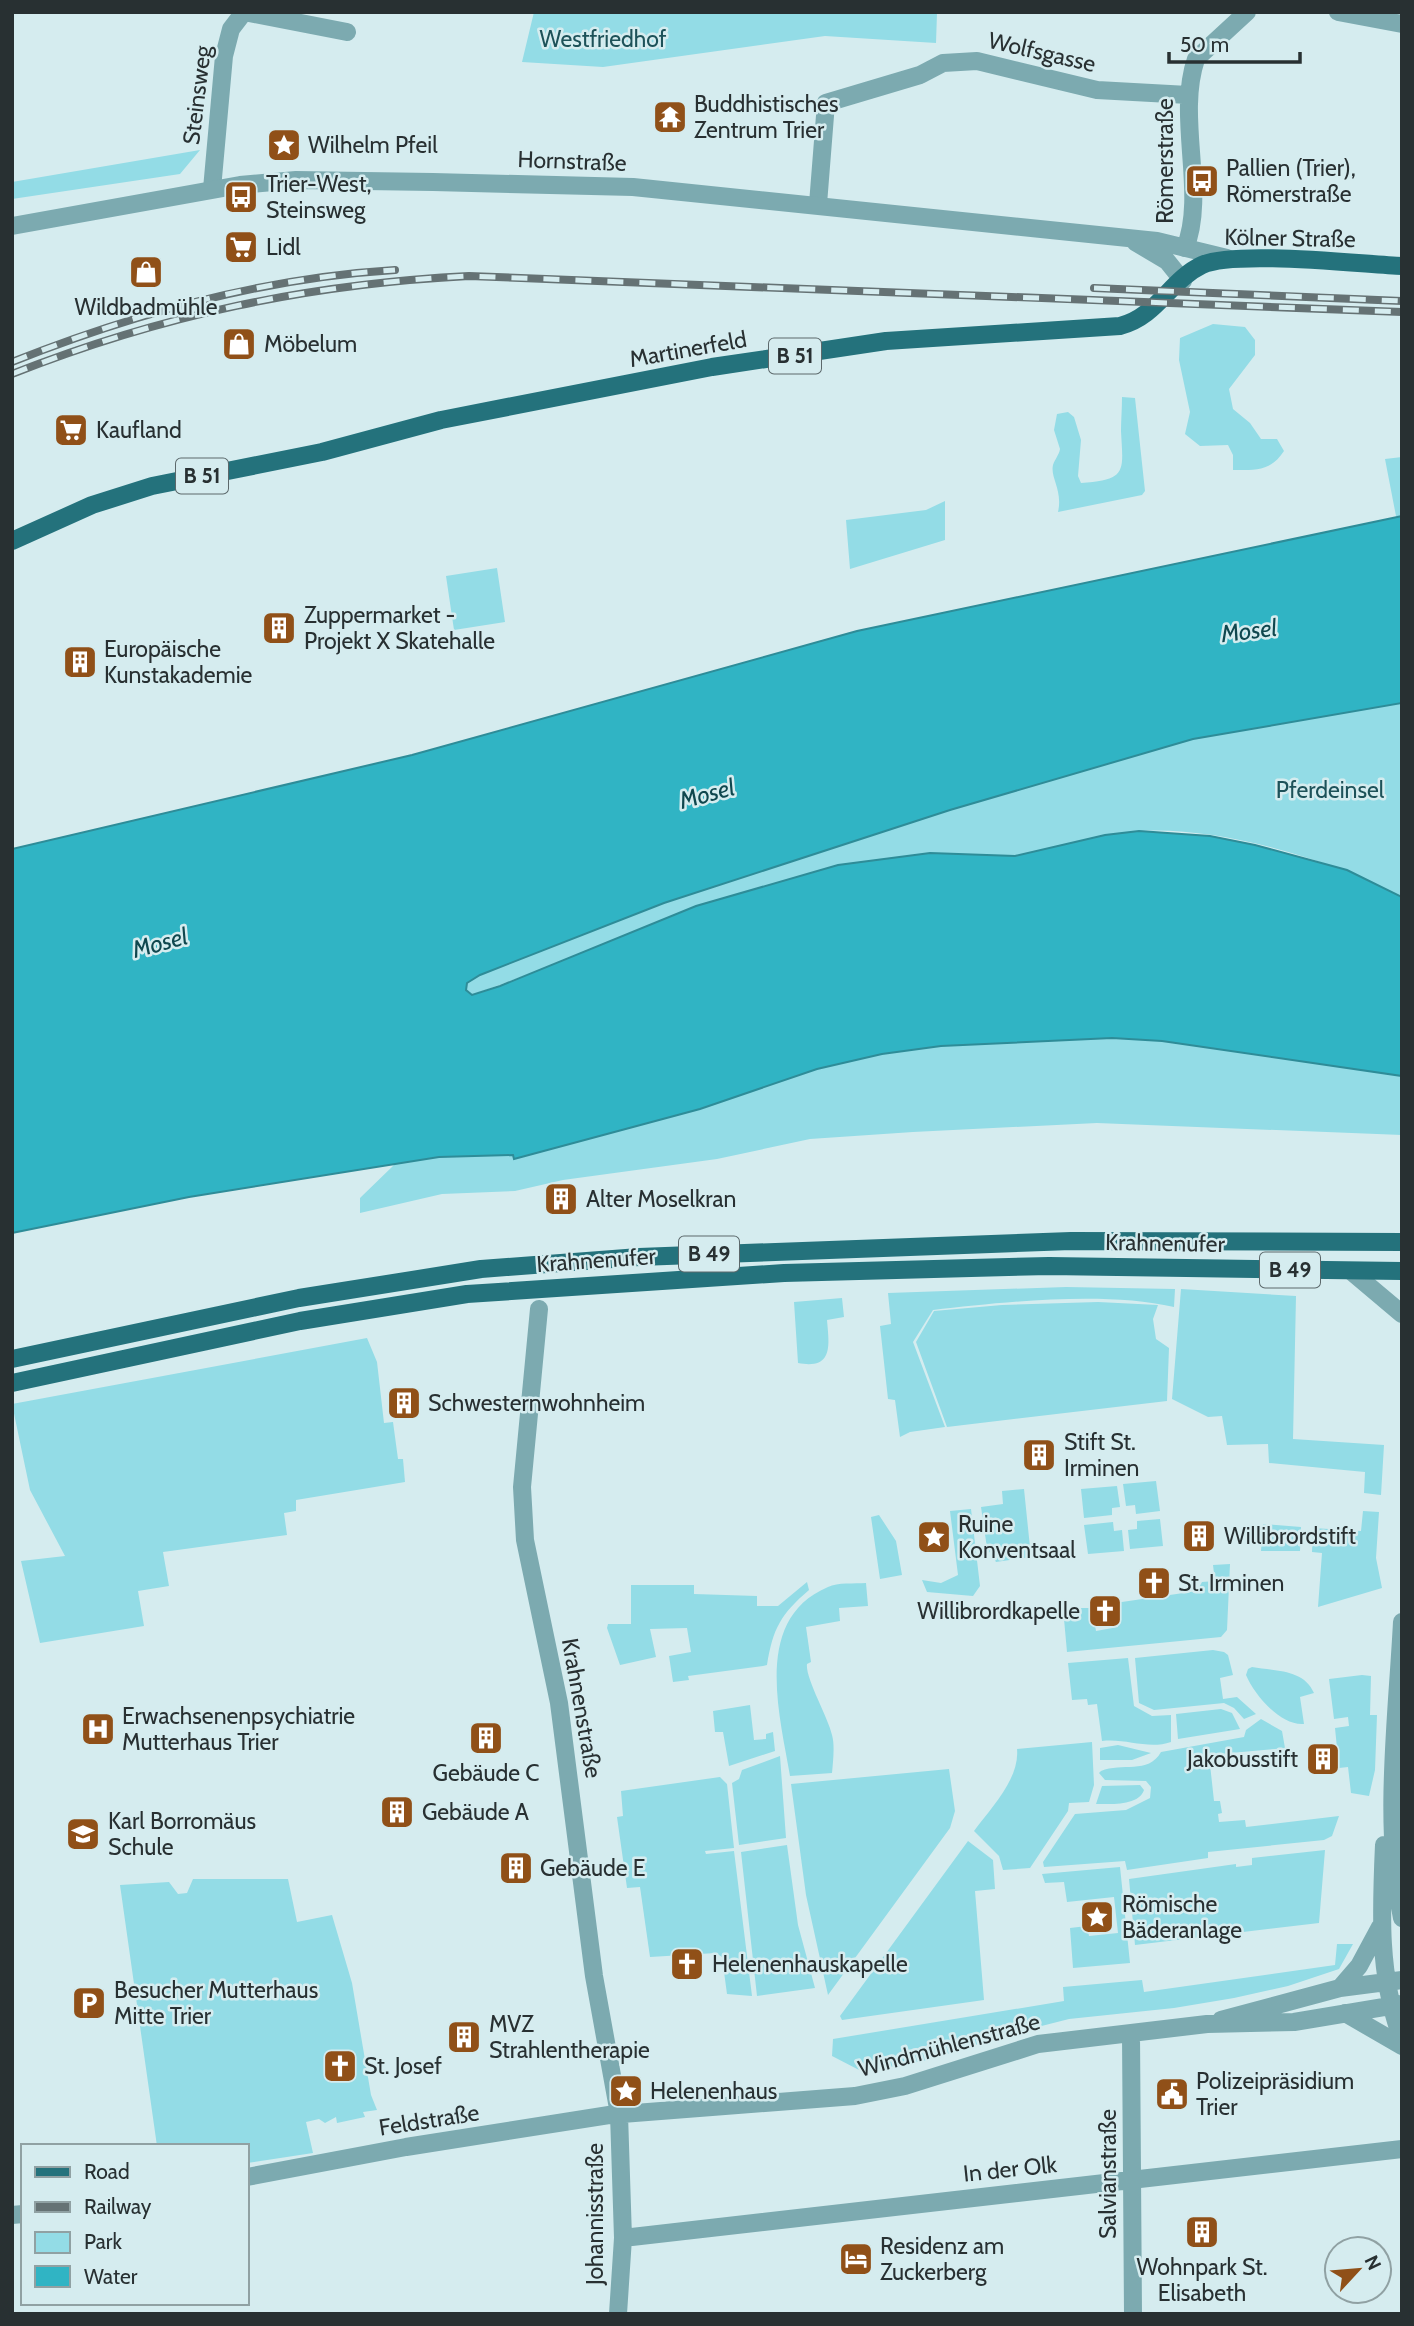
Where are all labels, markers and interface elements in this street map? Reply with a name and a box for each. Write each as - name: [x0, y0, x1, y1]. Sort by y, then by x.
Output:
- scale bar: [1169, 21, 1300, 65]
- park label: Westfriedhof: [540, 25, 667, 53]
- street label: Wolfsgasse: [986, 26, 1099, 78]
- text: 50 m: [1180, 32, 1229, 57]
- street label: Steinsweg: [177, 43, 217, 146]
- place label: Buddhistisches Zentrum Trier: [694, 90, 838, 144]
- temple icon: Buddhistisches Zentrum Trier: [651, 98, 689, 136]
- street label: Römerstraße: [1151, 98, 1179, 224]
- place icon: Wilhelm Pfeil: [265, 126, 303, 164]
- place label: Wilhelm Pfeil: [308, 131, 438, 159]
- street label: Hornstraße: [517, 145, 627, 177]
- place label: Pallien (Trier), Römerstraße: [1226, 154, 1356, 208]
- bus stop icon: Pallien (Trier), Römerstraße: [1183, 162, 1221, 200]
- place label: Trier-West, Steinsweg: [266, 170, 371, 224]
- bus stop icon: Trier-West, Steinsweg: [222, 178, 260, 216]
- street label: Kölner Straße: [1224, 223, 1356, 253]
- supermarket icon: Lidl: [222, 228, 260, 266]
- place label: Lidl: [266, 233, 301, 261]
- shop icon: Wildbadmühle: [127, 253, 165, 291]
- place label: Wildbadmühle: [75, 293, 218, 321]
- shop icon: Möbelum: [220, 325, 258, 363]
- street label: Martinerfeld: [627, 325, 749, 373]
- place label: Möbelum: [264, 330, 357, 358]
- road number: B 51: [769, 338, 821, 374]
- supermarket icon: Kaufland: [52, 411, 90, 449]
- place label: Kaufland: [96, 416, 182, 444]
- road number: B 51: [176, 458, 228, 494]
- place label: Zuppermarket - Projekt X Skatehalle: [304, 601, 495, 655]
- building icon: Zuppermarket - Projekt X Skatehalle: [260, 609, 298, 647]
- water label: Mosel: [1218, 613, 1279, 648]
- place label: Europäische Kunstakademie: [104, 635, 253, 689]
- building icon: Europäische Kunstakademie: [61, 643, 99, 681]
- water label: Mosel: [675, 772, 738, 815]
- park label: Pferdeinsel: [1276, 776, 1385, 804]
- water label: Mosel: [128, 921, 191, 964]
- building icon: Alter Moselkran: [542, 1180, 580, 1218]
- place label: Alter Moselkran: [586, 1185, 736, 1213]
- street label: Krahnenufer: [1105, 1228, 1226, 1258]
- road number: B 49: [679, 1236, 739, 1272]
- street label: Krahnenufer: [535, 1242, 657, 1278]
- road number: B 49: [1260, 1252, 1320, 1288]
- building icon: Schwesternwohnheim: [385, 1384, 423, 1422]
- place label: Schwesternwohnheim: [428, 1389, 645, 1417]
- place label: Stift St. Irminen: [1064, 1428, 1139, 1482]
- building icon: Stift St. Irminen: [1020, 1436, 1058, 1474]
- place label: Ruine Konventsaal: [958, 1510, 1076, 1564]
- building icon: Willibrordstift: [1180, 1517, 1218, 1555]
- place icon: Ruine Konventsaal: [915, 1518, 953, 1556]
- place label: Willibrordstift: [1224, 1522, 1356, 1550]
- church icon: St. Irminen: [1135, 1564, 1173, 1602]
- place label: St. Irminen: [1178, 1569, 1284, 1597]
- church icon: Willibrordkapelle: [1086, 1592, 1124, 1630]
- place label: Willibrordkapelle: [917, 1597, 1080, 1625]
- street label: Krahnenstraße: [556, 1636, 608, 1780]
- place label: Erwachsenenpsychiatrie Mutterhaus Trier: [122, 1702, 355, 1756]
- hospital icon: Erwachsenenpsychiatrie Mutterhaus Trier: [79, 1710, 117, 1748]
- building icon: Gebäude C: [467, 1719, 505, 1757]
- building icon: Jakobusstift: [1304, 1740, 1342, 1778]
- place label: Jakobusstift: [1186, 1745, 1298, 1773]
- place label: Gebäude C: [433, 1759, 539, 1787]
- building icon: Gebäude A: [378, 1793, 416, 1831]
- place label: Gebäude A: [422, 1798, 529, 1826]
- place label: Karl Borromäus Schule: [108, 1807, 256, 1861]
- school or university icon: Karl Borromäus Schule: [64, 1815, 102, 1853]
- building icon: Gebäude E: [497, 1849, 535, 1887]
- place label: Gebäude E: [540, 1854, 645, 1882]
- place label: Römische Bäderanlage: [1122, 1890, 1242, 1944]
- place icon: Römische Bäderanlage: [1078, 1898, 1116, 1936]
- church icon: Helenenhauskapelle: [668, 1945, 706, 1983]
- place label: Helenenhauskapelle: [712, 1950, 908, 1978]
- place label: Besucher Mutterhaus Mitte Trier: [114, 1976, 318, 2030]
- parking icon: Besucher Mutterhaus Mitte Trier: [70, 1984, 108, 2022]
- street label: Windmühlenstraße: [855, 2007, 1043, 2083]
- place label: MVZ Strahlentherapie: [489, 2010, 650, 2064]
- building icon: MVZ Strahlentherapie: [445, 2018, 483, 2056]
- church icon: St. Josef: [321, 2047, 359, 2085]
- place label: St. Josef: [364, 2052, 442, 2080]
- place label: Polizeipräsidium Trier: [1196, 2067, 1354, 2121]
- place icon: Helenenhaus: [607, 2072, 645, 2110]
- public building icon: Polizeipräsidium Trier: [1153, 2075, 1191, 2113]
- place label: Helenenhaus: [650, 2077, 777, 2105]
- street label: Feldstraße: [377, 2098, 481, 2142]
- street label: Salvianstraße: [1094, 2109, 1122, 2239]
- street label: Johannisstraße: [581, 2143, 609, 2286]
- legend: [21, 2144, 248, 2305]
- street label: In der Olk: [962, 2150, 1059, 2188]
- text: Road: [84, 2159, 130, 2184]
- text: Railway: [84, 2194, 152, 2219]
- building icon: Wohnpark St. Elisabeth: [1183, 2213, 1221, 2251]
- text: Park: [84, 2229, 122, 2254]
- place label: Residenz am Zuckerberg: [880, 2232, 1004, 2286]
- north arrow: [1323, 2235, 1393, 2305]
- hotel icon: Residenz am Zuckerberg: [837, 2240, 875, 2278]
- text: N: [1360, 2252, 1386, 2274]
- place label: Wohnpark St. Elisabeth: [1136, 2253, 1268, 2307]
- text: Water: [84, 2264, 138, 2289]

